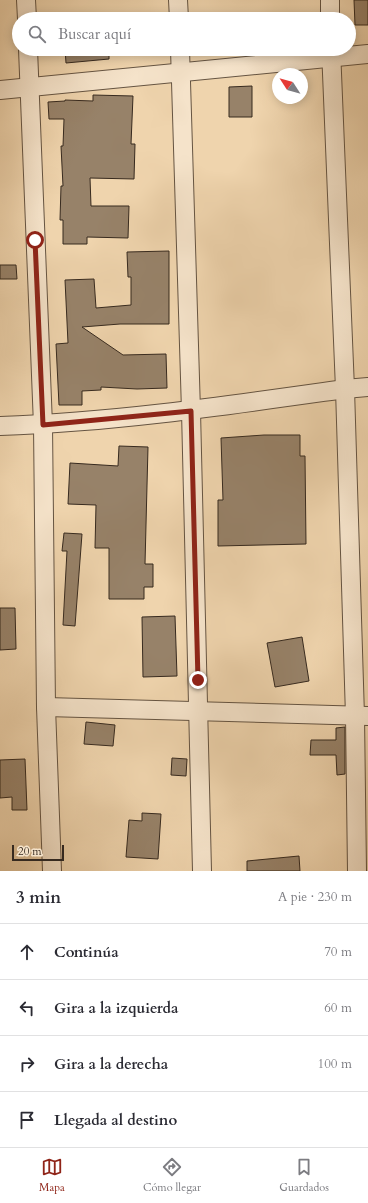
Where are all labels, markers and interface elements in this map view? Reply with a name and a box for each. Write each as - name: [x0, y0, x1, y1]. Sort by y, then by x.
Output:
- search box: [12, 12, 356, 56]
- icon: search: [26, 23, 48, 45]
- text: Buscar aquí: [58, 24, 131, 44]
- north arrow: [272, 68, 308, 104]
- route start: [26, 231, 44, 249]
- route end: [189, 671, 207, 689]
- scale bar: [12, 843, 64, 862]
- text: 20 m: [18, 844, 42, 859]
- text: 3 min: [16, 886, 61, 909]
- text: A pie · 230 m: [278, 888, 352, 906]
- icon: ahead: [16, 941, 38, 963]
- text: Continúa: [54, 942, 119, 962]
- text: 70 m: [324, 943, 352, 961]
- icon: left: [16, 997, 38, 1019]
- text: Gira a la izquierda: [54, 998, 178, 1018]
- text: 60 m: [324, 999, 352, 1017]
- icon: right: [16, 1053, 38, 1075]
- text: Gira a la derecha: [54, 1054, 168, 1074]
- text: 100 m: [318, 1055, 352, 1073]
- icon: arrive: [16, 1109, 38, 1131]
- text: Llegada al destino: [54, 1110, 177, 1130]
- tab: Mapa: [39, 1156, 65, 1195]
- tab: Cómo llegar: [143, 1156, 201, 1195]
- tab: Guardados: [279, 1156, 329, 1195]

